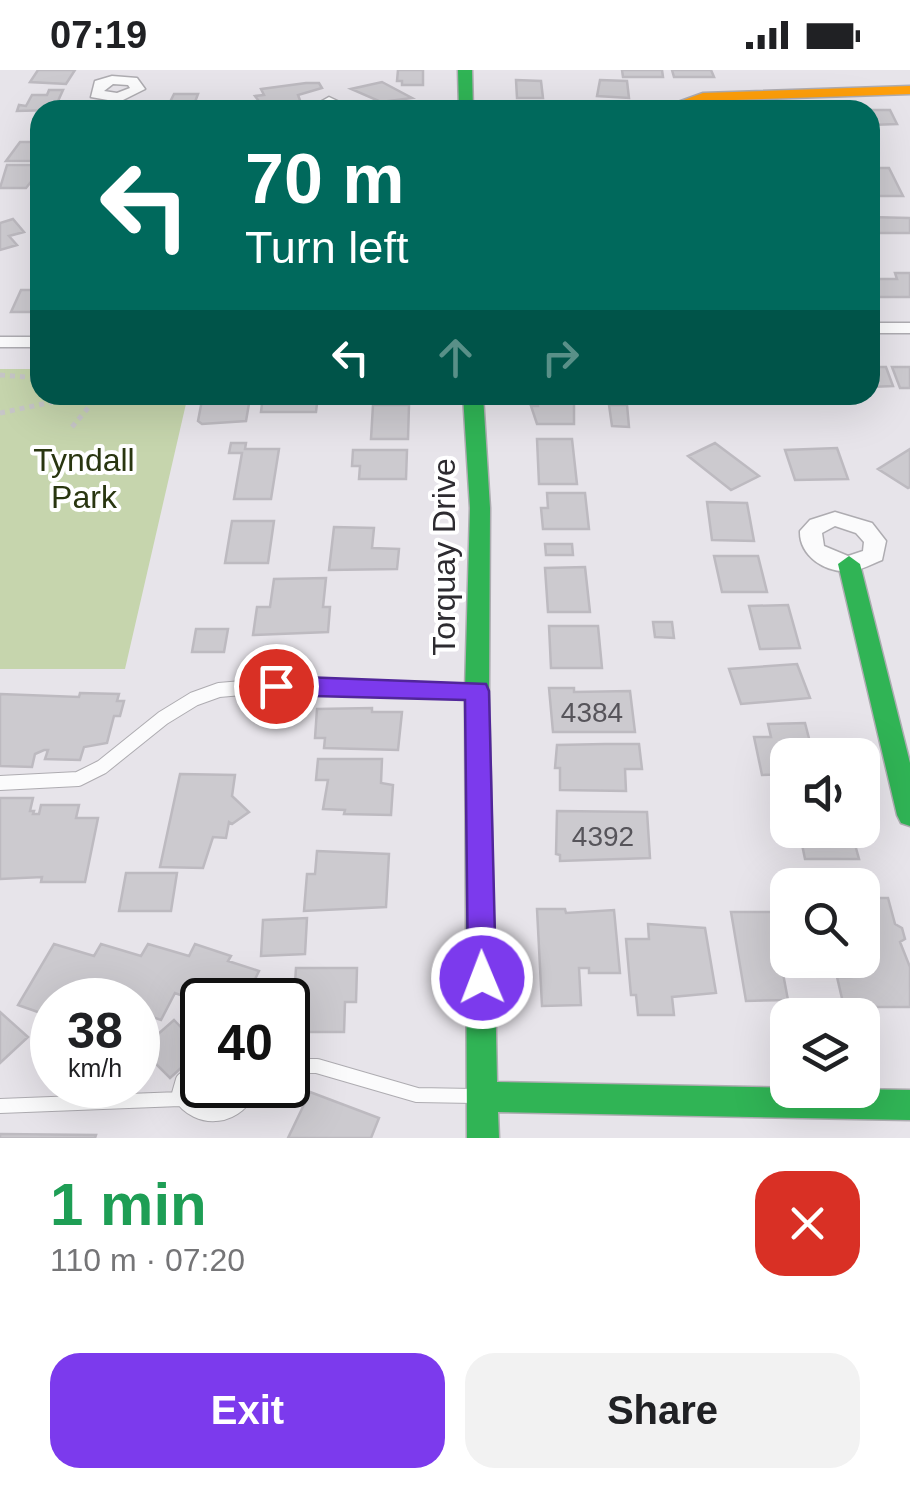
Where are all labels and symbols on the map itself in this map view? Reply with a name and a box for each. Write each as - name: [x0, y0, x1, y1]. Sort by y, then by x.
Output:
- park label: Tyndall Park: [33, 442, 135, 515]
- street label: Torquay Drive: [426, 458, 462, 656]
- pin: [234, 644, 319, 729]
- house number: 4384: [561, 697, 623, 728]
- house number: 4392: [572, 821, 634, 852]
- position arrow: [430, 926, 534, 1030]
- speed limit sign: 40: [180, 978, 310, 1108]

